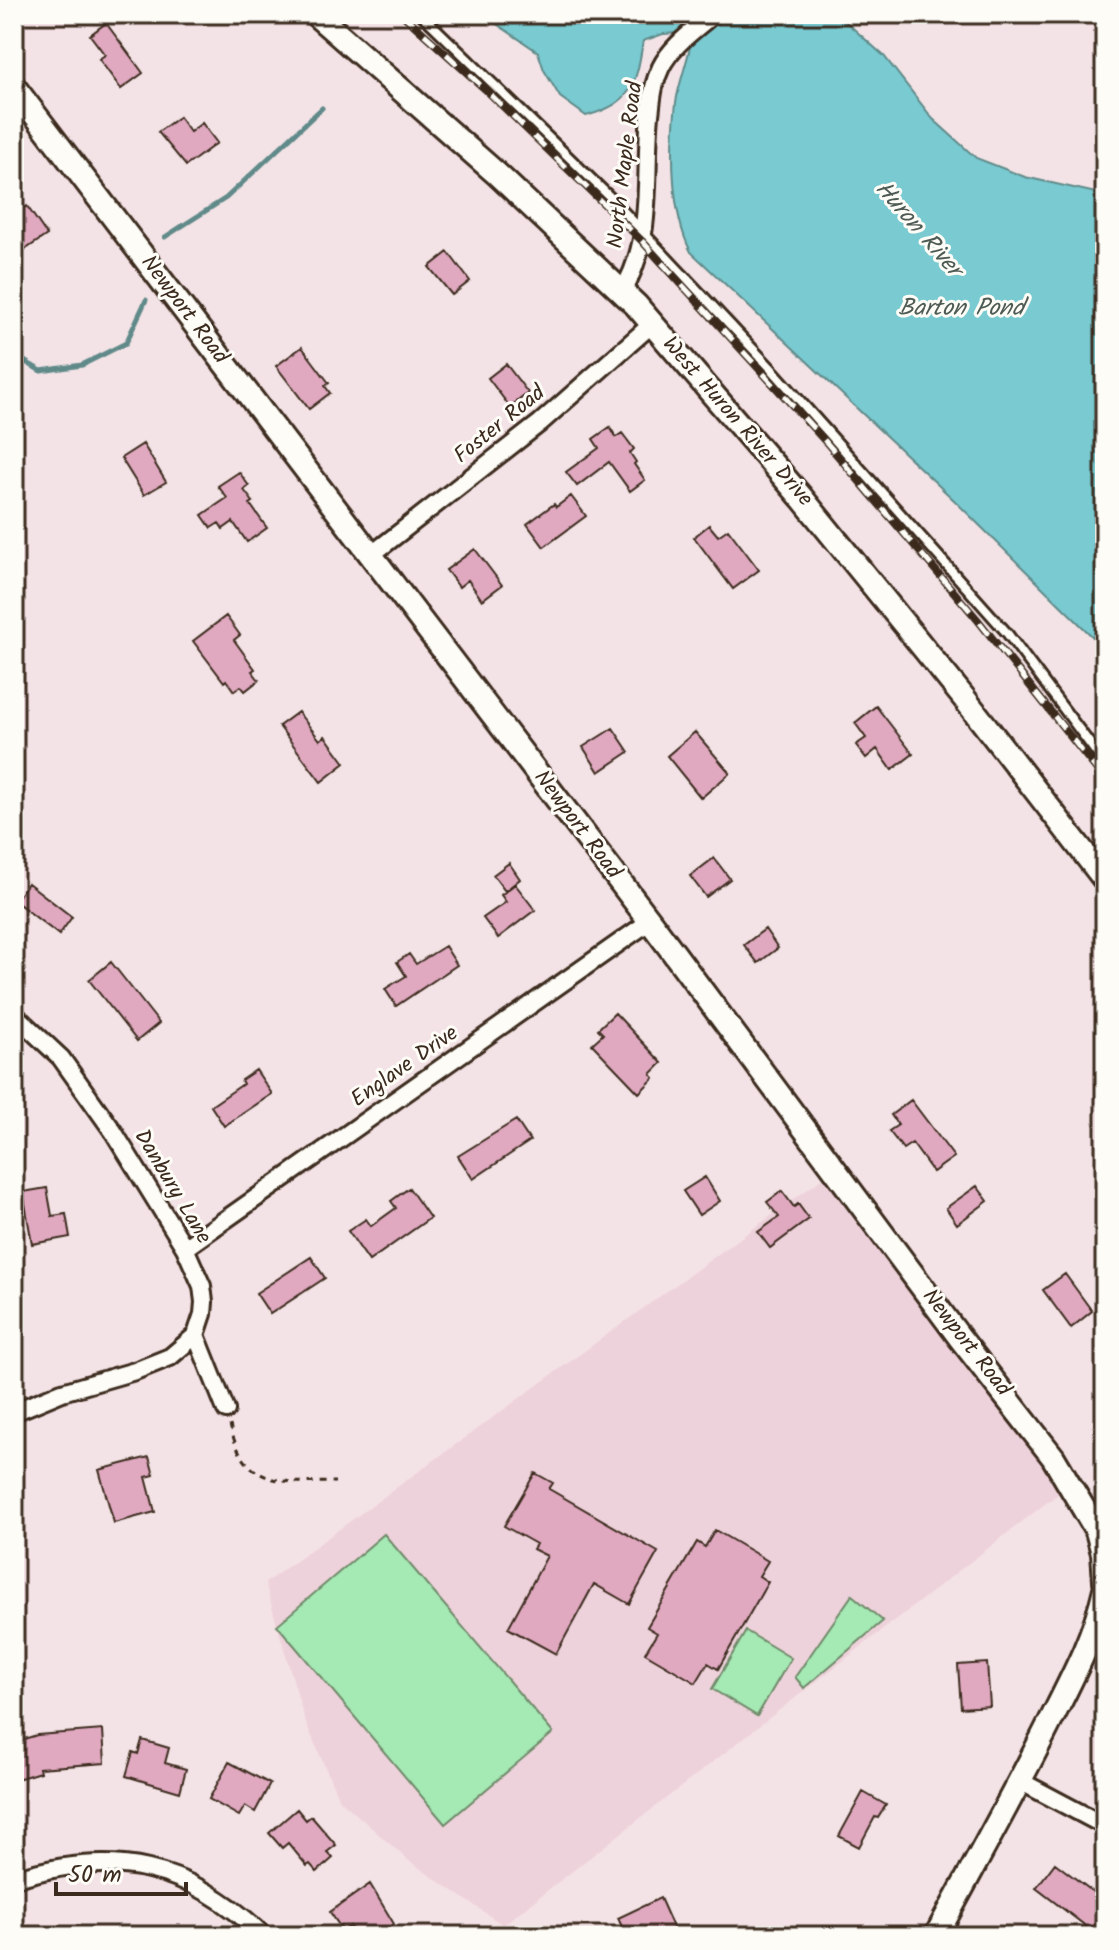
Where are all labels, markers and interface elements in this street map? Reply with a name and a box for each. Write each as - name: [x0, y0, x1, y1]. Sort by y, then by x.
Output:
- street label: North Maple Road: [598, 79, 654, 250]
- water label: Huron River: [865, 172, 975, 290]
- street label: Newport Road: [131, 248, 237, 373]
- water label: Barton Pond: [898, 289, 1029, 328]
- street label: West Huron River Drive: [653, 329, 821, 515]
- street label: Foster Road: [446, 376, 554, 473]
- street label: Newport Road: [524, 763, 630, 888]
- street label: Englave Drive: [344, 1017, 466, 1117]
- street label: Danbury Lane: [124, 1123, 220, 1251]
- street label: Newport Road: [913, 1281, 1020, 1405]
- scale bar: [56, 1846, 186, 1896]
- text: 50 m: [68, 1856, 122, 1895]

